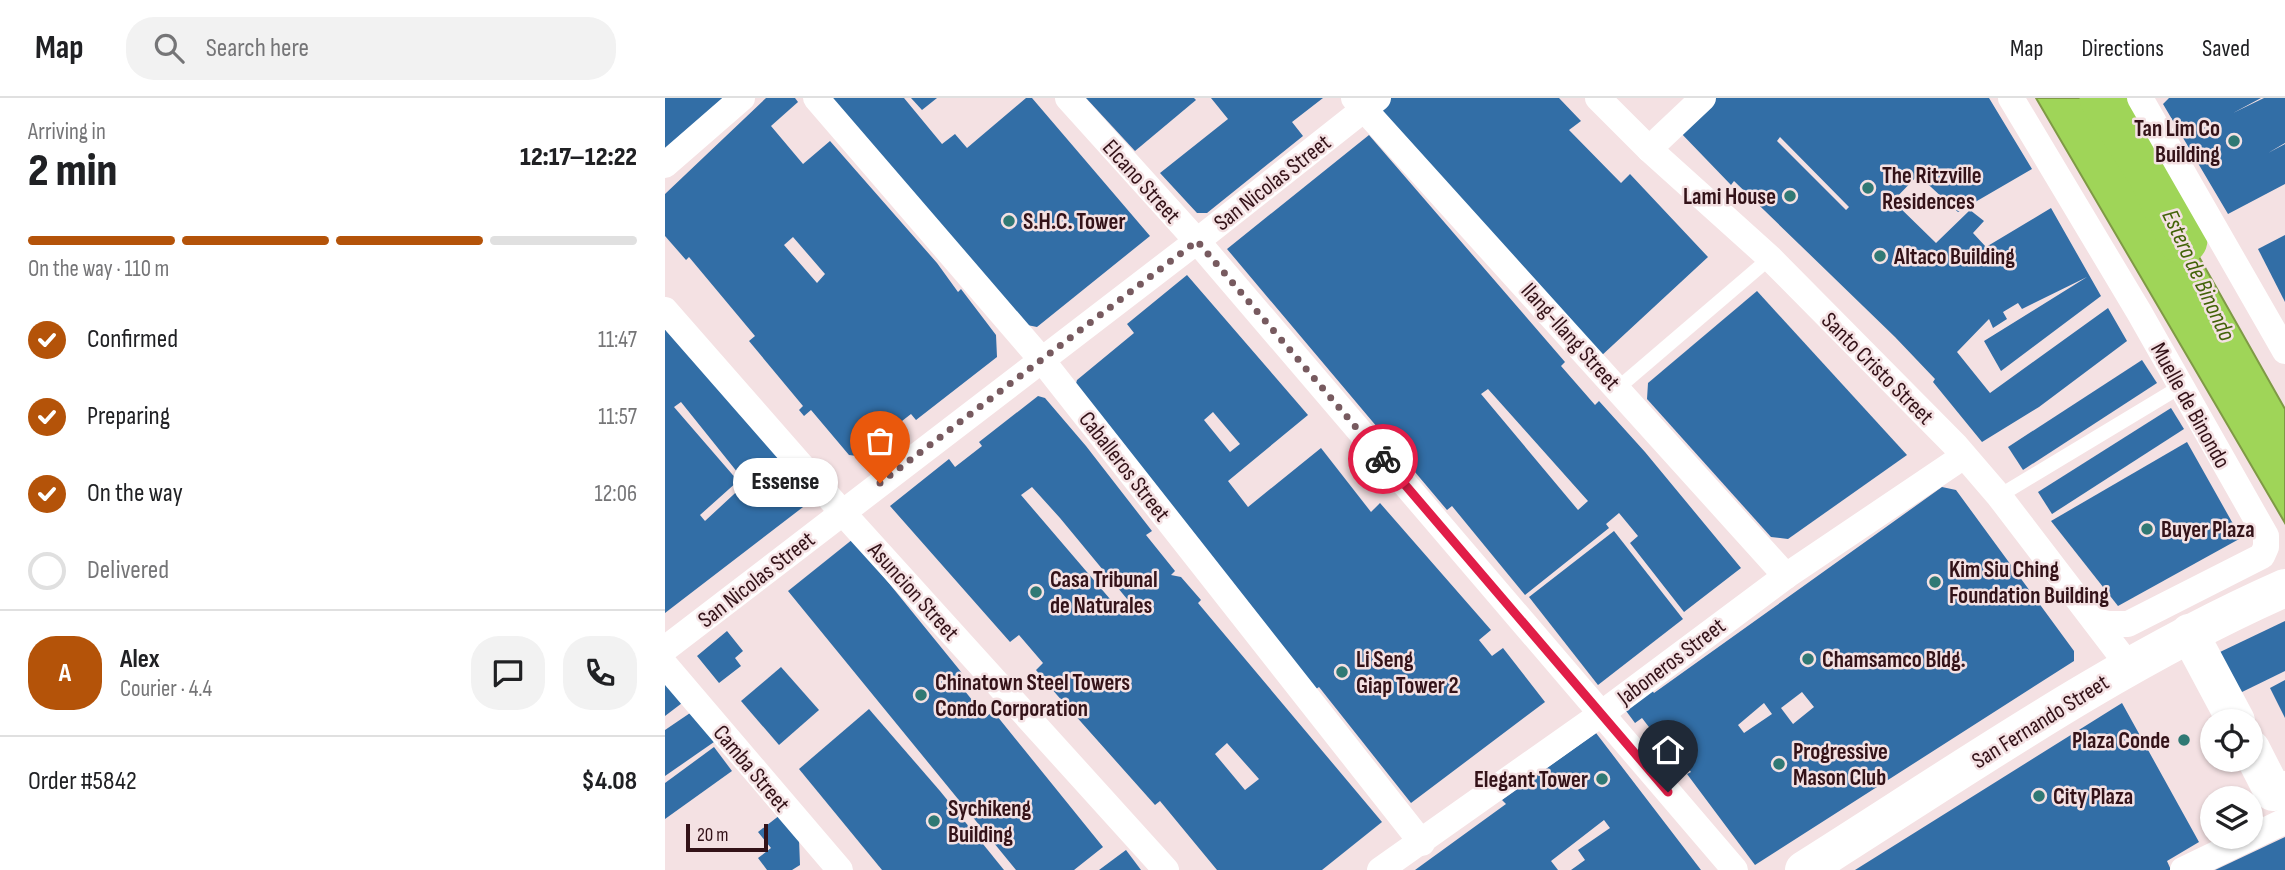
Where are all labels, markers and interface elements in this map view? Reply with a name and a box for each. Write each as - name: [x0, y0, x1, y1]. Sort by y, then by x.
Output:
- search box: [126, 17, 616, 80]
- text: Map: [35, 28, 84, 68]
- icon: search: [150, 29, 188, 67]
- text: Search here: [206, 33, 309, 64]
- text: Map: [2010, 34, 2043, 63]
- text: Directions: [2081, 34, 2164, 63]
- text: Saved: [2202, 34, 2250, 63]
- place label: Tan Lim Co Building: [2134, 115, 2220, 169]
- text: Arriving in: [28, 118, 106, 146]
- street label: San Nicolas Street: [1209, 129, 1337, 237]
- marker: Tan Lim Co Building: [2226, 133, 2242, 149]
- street label: Elcano Street: [1096, 134, 1186, 229]
- text: 12:17–12:22: [520, 142, 637, 173]
- text: 2 min: [28, 144, 117, 199]
- place label: The Ritzville Residences: [1882, 162, 1982, 216]
- marker: The Ritzville Residences: [1860, 180, 1876, 196]
- place label: Lami House: [1683, 183, 1776, 211]
- marker: Lami House: [1782, 188, 1798, 204]
- water label: Estero de Binondo: [2155, 205, 2242, 346]
- place label: S.H.C. Tower: [1023, 208, 1126, 236]
- marker: S.H.C. Tower: [1001, 213, 1017, 229]
- place label: Altaco Building: [1893, 243, 2015, 271]
- marker: Altaco Building: [1872, 248, 1888, 264]
- text: On the way · 110 m: [28, 255, 169, 283]
- street label: Ilang-Ilang Street: [1515, 277, 1626, 396]
- street label: Santo Cristo Street: [1815, 307, 1939, 431]
- icon: check: [28, 321, 66, 359]
- text: Confirmed: [87, 324, 178, 355]
- text: 11:47: [598, 326, 637, 354]
- street label: Muelle de Binondo: [2144, 338, 2236, 473]
- icon: check: [28, 398, 66, 436]
- text: Preparing: [87, 401, 170, 432]
- text: 11:57: [598, 403, 637, 431]
- street label: Caballeros Street: [1073, 406, 1176, 527]
- pin: [850, 411, 910, 483]
- icon: bag: [861, 422, 899, 460]
- courier: [1348, 424, 1418, 494]
- icon: bike: [1364, 440, 1402, 478]
- callout: Essense: [733, 458, 838, 508]
- text: Essense: [752, 468, 819, 496]
- icon: check: [28, 475, 66, 513]
- text: On the way: [87, 478, 183, 509]
- text: 12:06: [595, 480, 637, 508]
- place label: Buyer Plaza: [2161, 516, 2255, 544]
- marker: Buyer Plaza: [2139, 521, 2155, 537]
- street label: San Nicolas Street: [693, 526, 821, 634]
- street label: Asuncion Street: [861, 536, 965, 647]
- text: Delivered: [87, 555, 169, 586]
- place label: Kim Siu Ching Foundation Building: [1949, 556, 2109, 610]
- place label: Casa Tribunal de Naturales: [1050, 566, 1158, 620]
- marker: Kim Siu Ching Foundation Building: [1927, 574, 1943, 590]
- marker: Casa Tribunal de Naturales: [1028, 584, 1044, 600]
- street label: Jaboneros Street: [1611, 612, 1731, 712]
- button: chat: [471, 636, 545, 710]
- button: phone: [563, 636, 637, 710]
- text: Alex: [120, 644, 160, 675]
- place label: Li Seng Giap Tower 2: [1356, 646, 1459, 700]
- place label: Chamsamco Bldg.: [1822, 646, 1966, 674]
- marker: Chamsamco Bldg.: [1800, 651, 1816, 667]
- text: A: [59, 658, 71, 689]
- marker: Li Seng Giap Tower 2: [1334, 664, 1350, 680]
- place label: Chinatown Steel Towers Condo Corporation: [935, 669, 1130, 723]
- street label: San Fernando Street: [1967, 669, 2114, 775]
- text: Courier · 4.4: [120, 675, 212, 703]
- marker: Chinatown Steel Towers Condo Corporation: [913, 687, 929, 703]
- map controls: [2200, 709, 2263, 849]
- button: locate: [2200, 709, 2263, 772]
- street label: Camba Street: [707, 719, 796, 818]
- pin: [1638, 720, 1698, 792]
- place label: Plaza Conde: [2072, 727, 2170, 755]
- icon: home: [1649, 731, 1687, 769]
- marker: Plaza Conde: [2176, 732, 2192, 748]
- place label: Progressive Mason Club: [1793, 738, 1888, 792]
- marker: Progressive Mason Club: [1771, 756, 1787, 772]
- text: Order #5842: [28, 766, 137, 797]
- text: $4.08: [582, 766, 637, 797]
- place label: Elegant Tower: [1474, 766, 1588, 794]
- marker: Elegant Tower: [1594, 771, 1610, 787]
- place label: City Plaza: [2053, 783, 2133, 811]
- button: layers: [2200, 786, 2263, 849]
- marker: City Plaza: [2031, 788, 2047, 804]
- place label: Sychikeng Building: [948, 795, 1032, 849]
- marker: Sychikeng Building: [926, 813, 942, 829]
- scale bar: [686, 821, 768, 853]
- text: 20 m: [697, 824, 729, 847]

